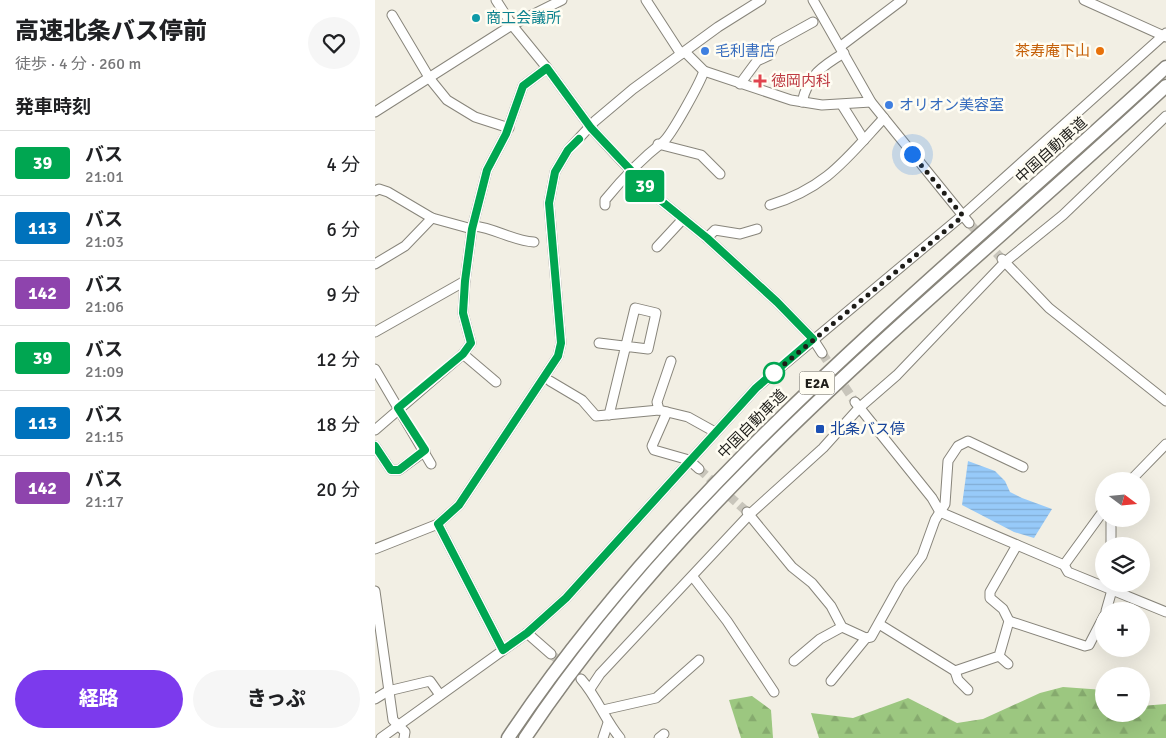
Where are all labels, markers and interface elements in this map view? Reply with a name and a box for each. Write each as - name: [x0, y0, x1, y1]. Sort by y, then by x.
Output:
- place label: 商工会議所: [486, 9, 561, 27]
- marker: 商工会議所: [470, 12, 482, 24]
- text: 高速北条バス停前: [15, 16, 207, 46]
- button: heart: [308, 17, 360, 69]
- place label: 毛利書店: [715, 42, 775, 60]
- place label: 茶寿庵下山: [1015, 42, 1090, 60]
- marker: 毛利書店: [699, 45, 711, 57]
- marker: 茶寿庵下山: [1094, 45, 1106, 57]
- text: 徒歩 · 4 分 · 260 m: [15, 54, 141, 74]
- place label: 徳岡内科: [771, 72, 831, 90]
- marker: 徳岡内科: [753, 74, 767, 88]
- text: 発車時刻: [15, 95, 91, 119]
- place label: オリオン美容室: [899, 96, 1004, 114]
- marker: オリオン美容室: [883, 99, 895, 111]
- street label: 中国自動車道: [1012, 113, 1090, 187]
- your location: [900, 142, 925, 167]
- text: バス: [85, 143, 123, 167]
- text: 39: [33, 152, 52, 174]
- text: 4 分: [327, 153, 360, 177]
- text: 21:01: [85, 167, 124, 187]
- line badge: 39: [623, 170, 667, 202]
- text: 39: [635, 175, 655, 197]
- text: バス: [85, 208, 123, 232]
- text: 113: [28, 217, 57, 239]
- text: 6 分: [327, 218, 360, 242]
- text: 21:03: [85, 232, 124, 252]
- text: バス: [85, 273, 123, 297]
- text: 142: [28, 282, 57, 304]
- text: 9 分: [327, 283, 360, 307]
- text: 21:06: [85, 297, 124, 317]
- text: バス: [85, 338, 123, 362]
- text: 39: [33, 347, 52, 369]
- text: 12 分: [316, 348, 360, 372]
- text: 21:09: [85, 362, 124, 382]
- unlabelled marker: [763, 362, 785, 384]
- road number: E2A: [799, 372, 835, 394]
- street label: 中国自動車道: [714, 386, 790, 462]
- text: バス: [85, 403, 123, 427]
- text: 113: [28, 412, 57, 434]
- text: 18 分: [316, 413, 360, 437]
- place label: 北条バス停: [830, 420, 905, 438]
- marker: 北条バス停: [814, 423, 826, 435]
- text: 21:15: [85, 427, 124, 447]
- text: バス: [85, 468, 123, 492]
- north arrow: [1095, 472, 1150, 528]
- map controls: [1095, 472, 1150, 722]
- text: 142: [28, 477, 57, 499]
- text: 20 分: [316, 478, 360, 502]
- text: 21:17: [85, 492, 124, 512]
- button: layers: [1095, 537, 1150, 592]
- button: +: [1095, 602, 1150, 657]
- button: −: [1095, 667, 1150, 722]
- button: 経路: [15, 670, 183, 728]
- button: きっぷ: [193, 670, 360, 728]

